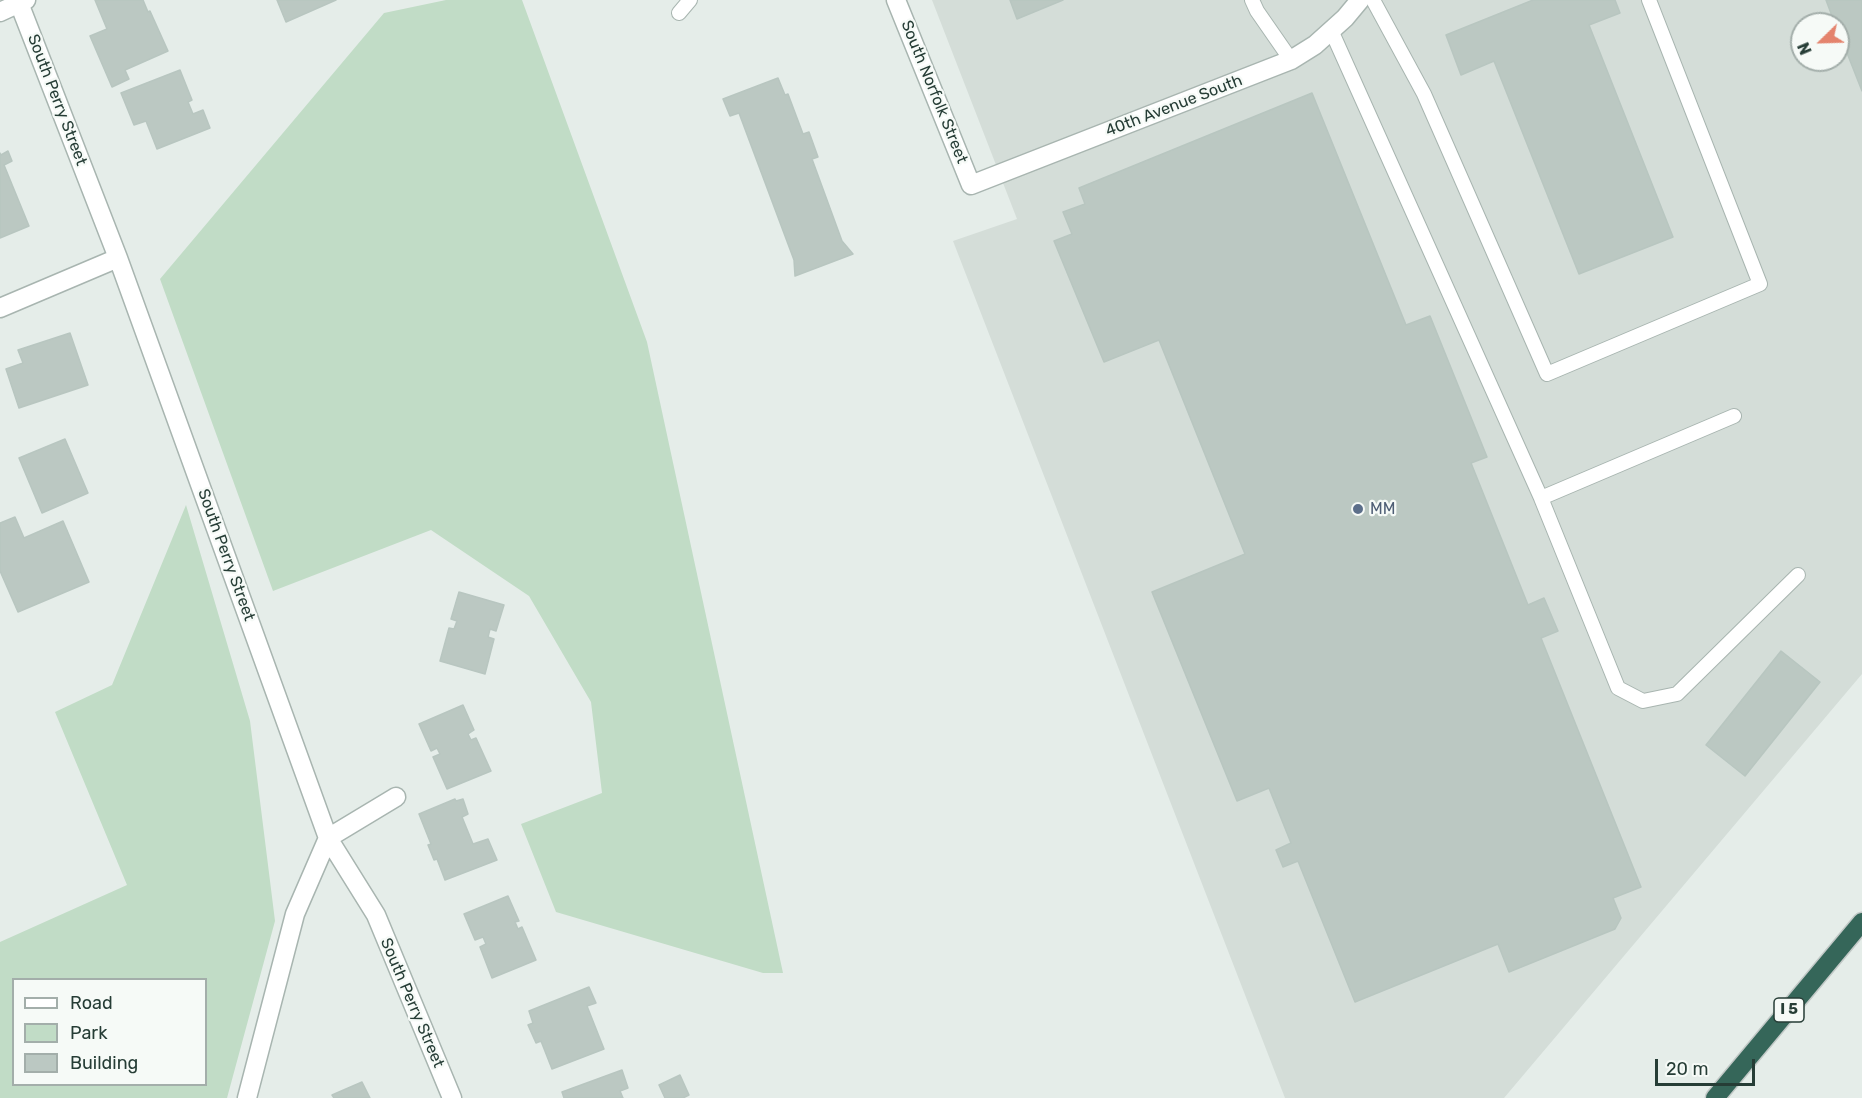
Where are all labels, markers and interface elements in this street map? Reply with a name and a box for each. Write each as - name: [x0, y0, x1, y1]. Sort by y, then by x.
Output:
- north arrow: [1790, 12, 1850, 72]
- street label: South Norfolk Street: [897, 18, 971, 166]
- street label: South Perry Street: [23, 32, 91, 168]
- text: N: [1794, 39, 1816, 57]
- street label: 40th Avenue South: [1103, 71, 1245, 141]
- street label: South Perry Street: [193, 486, 259, 624]
- place label: MM: [1370, 499, 1395, 519]
- marker: MM: [1351, 502, 1365, 516]
- street label: South Perry Street: [376, 935, 448, 1071]
- legend: [12, 978, 207, 1086]
- text: Road: [70, 992, 113, 1014]
- road number: I 5: [1774, 998, 1804, 1022]
- text: Park: [70, 1022, 107, 1044]
- scale bar: [1658, 1047, 1758, 1085]
- text: Building: [70, 1052, 138, 1074]
- text: 20 m: [1666, 1058, 1708, 1080]

